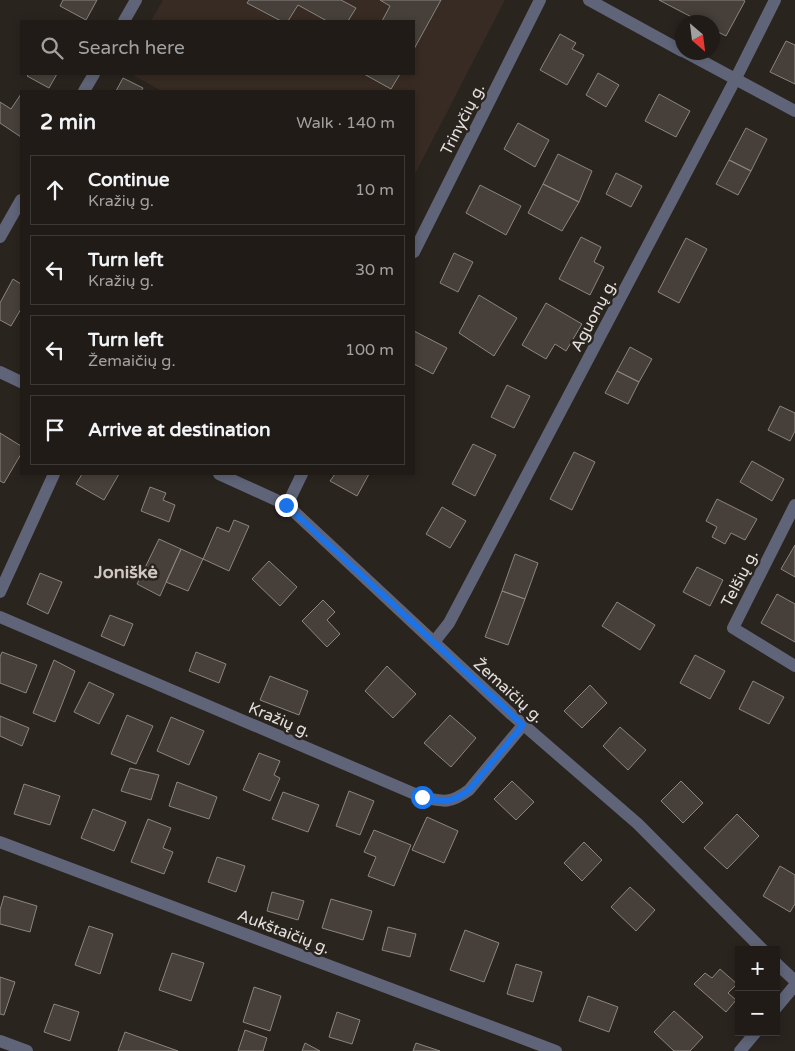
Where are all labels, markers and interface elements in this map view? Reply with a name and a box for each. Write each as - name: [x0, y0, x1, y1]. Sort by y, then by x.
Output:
- north arrow: [675, 15, 720, 60]
- search box: [20, 20, 415, 75]
- icon: search: [38, 34, 66, 62]
- text: Search here: [78, 37, 185, 59]
- street label: Trinyčių g.: [436, 80, 489, 159]
- text: 2 min: [40, 110, 96, 135]
- text: Walk · 140 m: [296, 113, 395, 133]
- text: Continue: [88, 169, 170, 191]
- icon: ahead: [41, 176, 69, 204]
- text: 10 m: [355, 180, 394, 200]
- text: Kražių g.: [88, 191, 154, 211]
- text: Turn left: [88, 249, 164, 271]
- icon: left: [41, 256, 69, 284]
- text: 30 m: [355, 260, 394, 280]
- text: Kražių g.: [88, 271, 154, 291]
- street label: Aguonų g.: [566, 276, 621, 355]
- text: Turn left: [88, 329, 164, 351]
- icon: left: [41, 336, 69, 364]
- text: 100 m: [345, 340, 394, 360]
- text: Žemaičių g.: [88, 351, 176, 371]
- icon: arrive: [41, 416, 69, 444]
- text: Arrive at destination: [88, 419, 271, 441]
- route end: [275, 494, 298, 517]
- street label: Telšių g.: [717, 546, 763, 610]
- district label: Joniškė: [93, 561, 158, 583]
- street label: Žemaičių g.: [469, 654, 548, 727]
- street label: Kražių g.: [245, 698, 314, 742]
- route start: [411, 786, 434, 809]
- street label: Aukštaičių g.: [235, 905, 333, 959]
- map controls: [735, 946, 780, 1036]
- button: +: [735, 946, 780, 991]
- button: −: [735, 991, 780, 1036]

